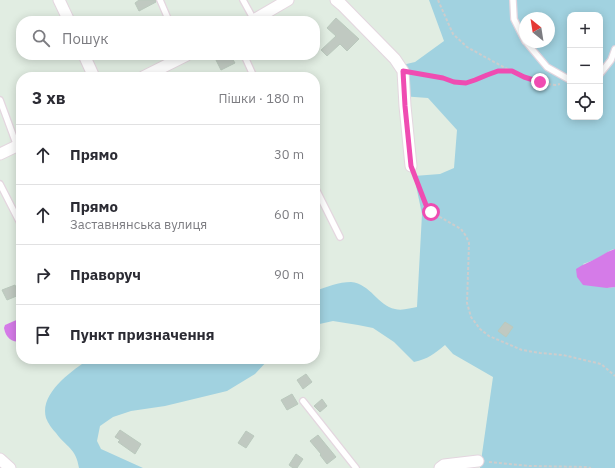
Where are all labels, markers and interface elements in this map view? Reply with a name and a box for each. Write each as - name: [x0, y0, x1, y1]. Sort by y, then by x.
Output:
- north arrow: [519, 12, 555, 48]
- map controls: [567, 12, 603, 120]
- button: +: [567, 12, 603, 48]
- search box: [16, 16, 320, 60]
- icon: search: [30, 27, 52, 49]
- text: Пошук: [62, 29, 109, 48]
- button: −: [567, 48, 603, 84]
- route end: [531, 73, 549, 91]
- button: locate: [567, 84, 603, 120]
- text: 3 хв: [32, 87, 66, 109]
- text: Пішки · 180 m: [218, 90, 304, 107]
- icon: ahead: [32, 144, 54, 166]
- text: Прямо: [70, 145, 118, 164]
- text: 30 m: [274, 146, 304, 163]
- text: Прямо: [70, 197, 118, 216]
- route start: [422, 203, 440, 221]
- icon: ahead: [32, 204, 54, 226]
- text: 60 m: [274, 206, 304, 223]
- text: Заставнянська вулиця: [70, 216, 207, 233]
- icon: right: [32, 264, 54, 286]
- text: Праворуч: [70, 265, 141, 284]
- text: 90 m: [274, 266, 304, 283]
- icon: arrive: [32, 324, 54, 346]
- text: Пункт призначення: [70, 325, 215, 344]

